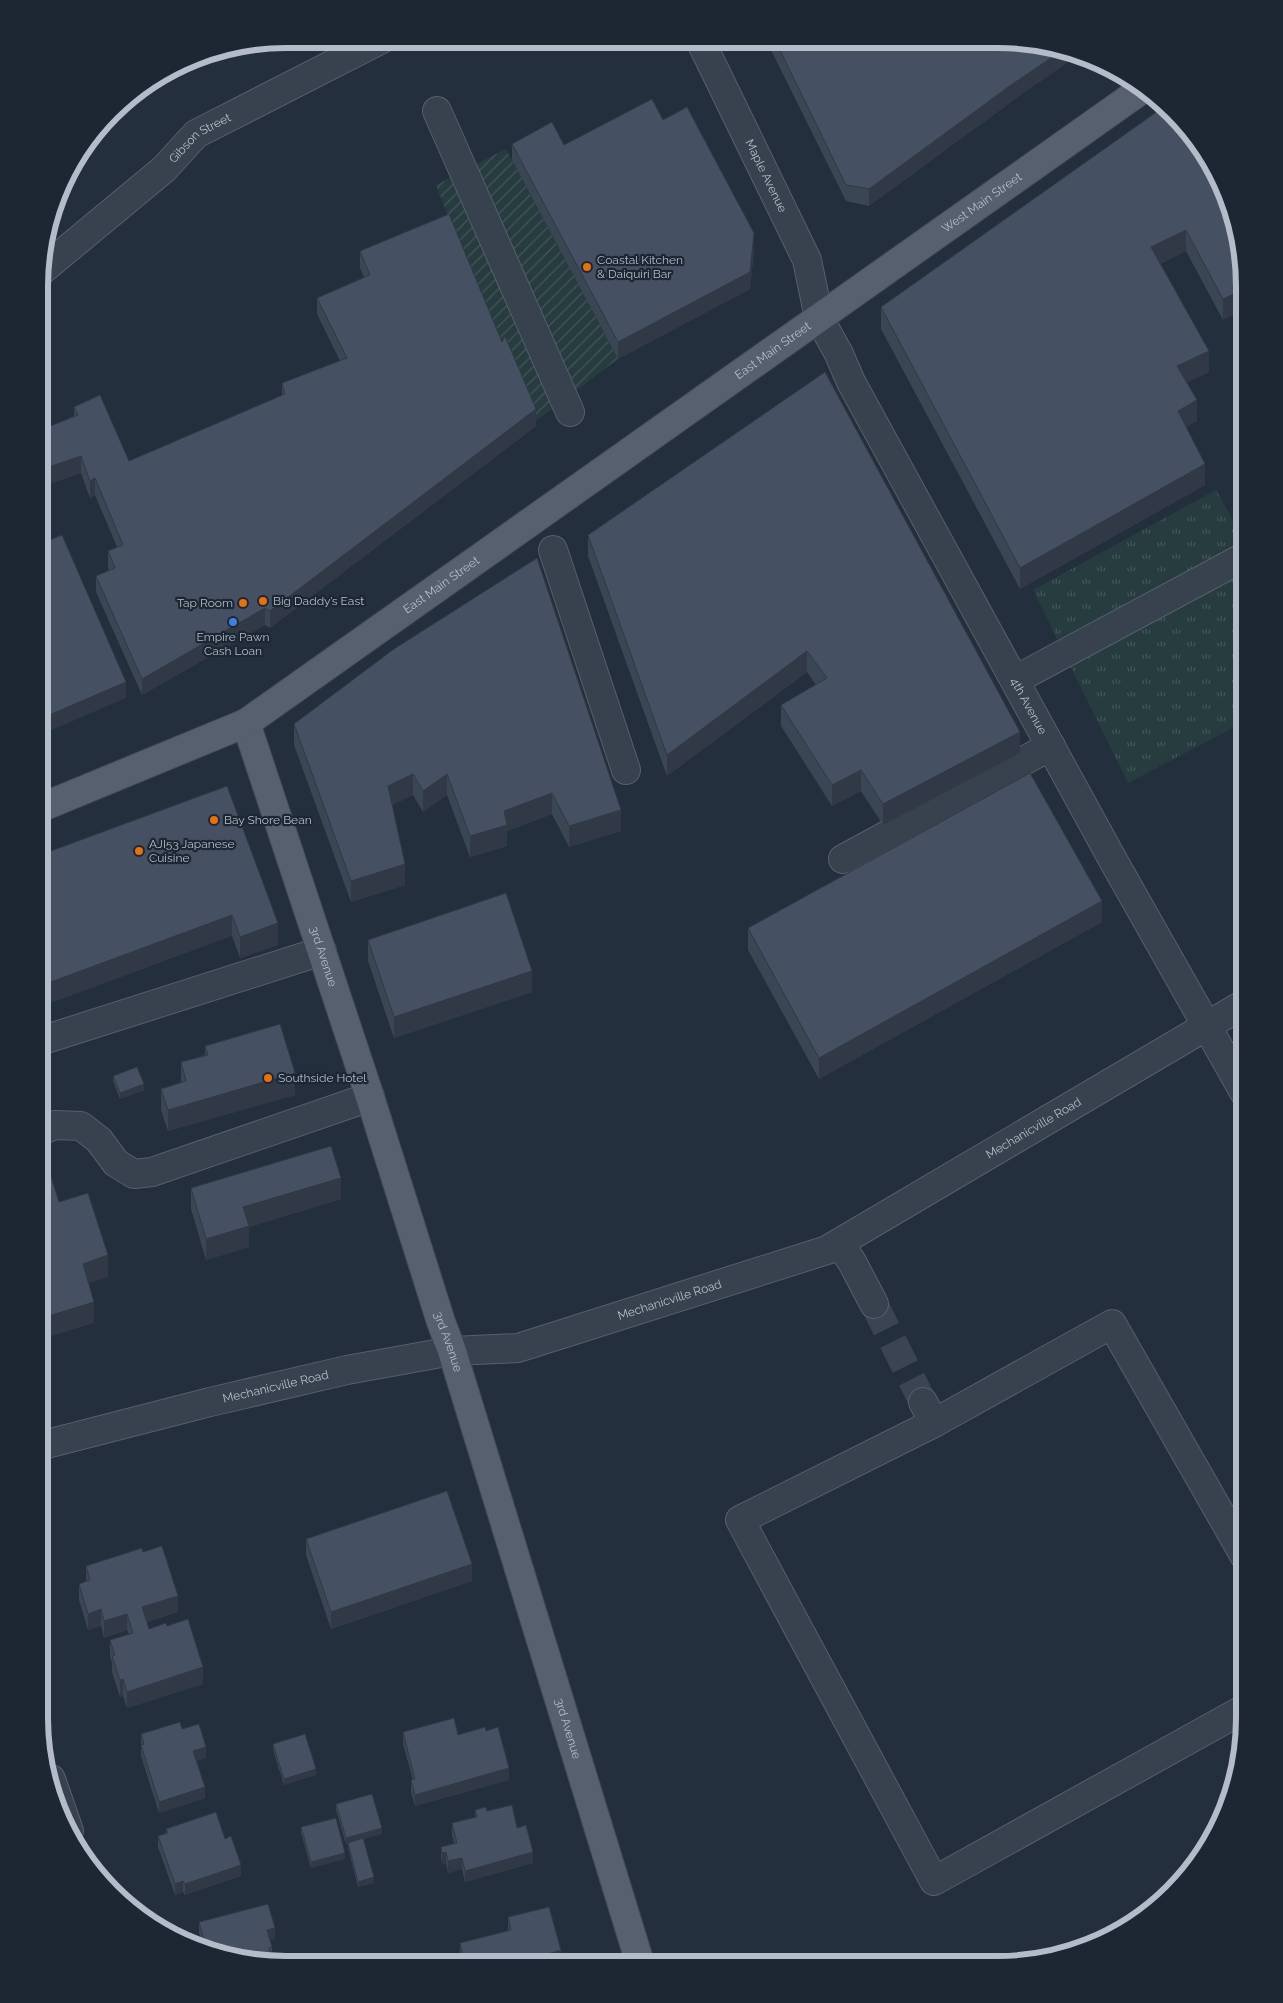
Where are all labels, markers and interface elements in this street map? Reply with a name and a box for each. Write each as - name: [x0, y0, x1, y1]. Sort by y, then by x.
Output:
- street label: Gibson Street: [166, 110, 233, 166]
- street label: Maple Avenue: [742, 137, 790, 215]
- street label: West Main Street: [939, 170, 1024, 236]
- place label: Coastal Kitchen & Daiquiri Bar: [597, 253, 683, 281]
- marker: Coastal Kitchen & Daiquiri Bar: [581, 261, 593, 273]
- street label: East Main Street: [732, 319, 813, 382]
- street label: East Main Street: [401, 553, 482, 617]
- place label: Big Daddy’s East: [273, 594, 364, 608]
- marker: Big Daddy’s East: [257, 595, 269, 607]
- place label: Tap Room: [177, 596, 233, 610]
- marker: Tap Room: [237, 597, 249, 609]
- marker: Empire Pawn Cash Loan: [227, 616, 239, 628]
- place label: Empire Pawn Cash Loan: [197, 630, 269, 658]
- street label: 4th Avenue: [1007, 675, 1050, 737]
- place label: Bay Shore Bean: [224, 813, 312, 827]
- marker: Bay Shore Bean: [208, 814, 220, 826]
- place label: AJI53 Japanese Cuisine: [149, 837, 235, 865]
- marker: AJI53 Japanese Cuisine: [133, 845, 145, 857]
- street label: 3rd Avenue: [307, 925, 340, 988]
- place label: Southside Hotel: [278, 1071, 367, 1085]
- marker: Southside Hotel: [262, 1072, 274, 1084]
- street label: Mechanicville Road: [983, 1095, 1084, 1162]
- street label: Mechanicville Road: [616, 1277, 723, 1323]
- street label: 3rd Avenue: [431, 1310, 465, 1374]
- street label: Mechanicville Road: [221, 1368, 330, 1406]
- street label: 3rd Avenue: [552, 1697, 584, 1761]

